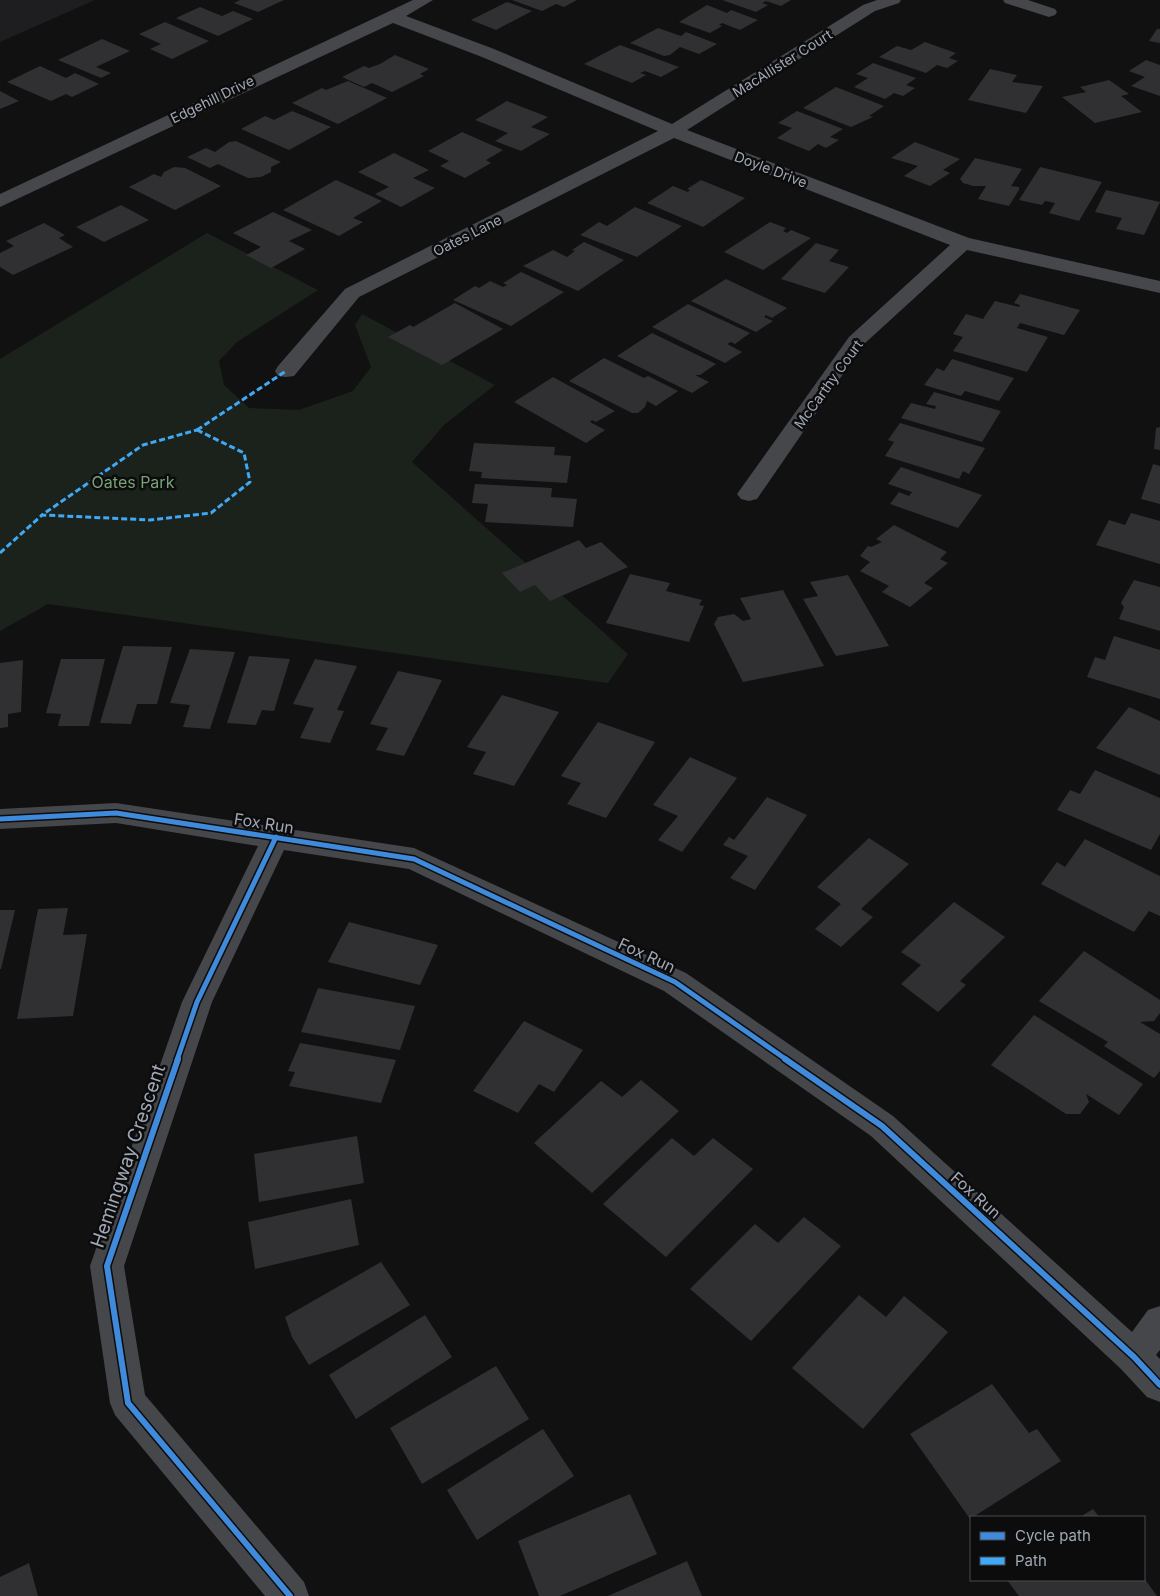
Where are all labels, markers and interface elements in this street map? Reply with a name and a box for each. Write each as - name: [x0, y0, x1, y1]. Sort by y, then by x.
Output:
- street label: MacAllister Court: [729, 25, 835, 100]
- street label: Edgehill Drive: [167, 71, 257, 127]
- street label: Doyle Drive: [732, 147, 810, 191]
- street label: Oates Lane: [430, 210, 504, 260]
- street label: McCarthy Court: [790, 336, 866, 432]
- park label: Oates Park: [92, 472, 175, 492]
- street label: Fox Run: [233, 808, 295, 838]
- street label: Fox Run: [615, 933, 679, 977]
- street label: Hemingway Crescent: [86, 1061, 170, 1251]
- street label: Fox Run: [947, 1167, 1005, 1223]
- legend: [970, 1516, 1145, 1581]
- text: Cycle path: [1015, 1526, 1091, 1545]
- text: Path: [1015, 1551, 1047, 1570]

